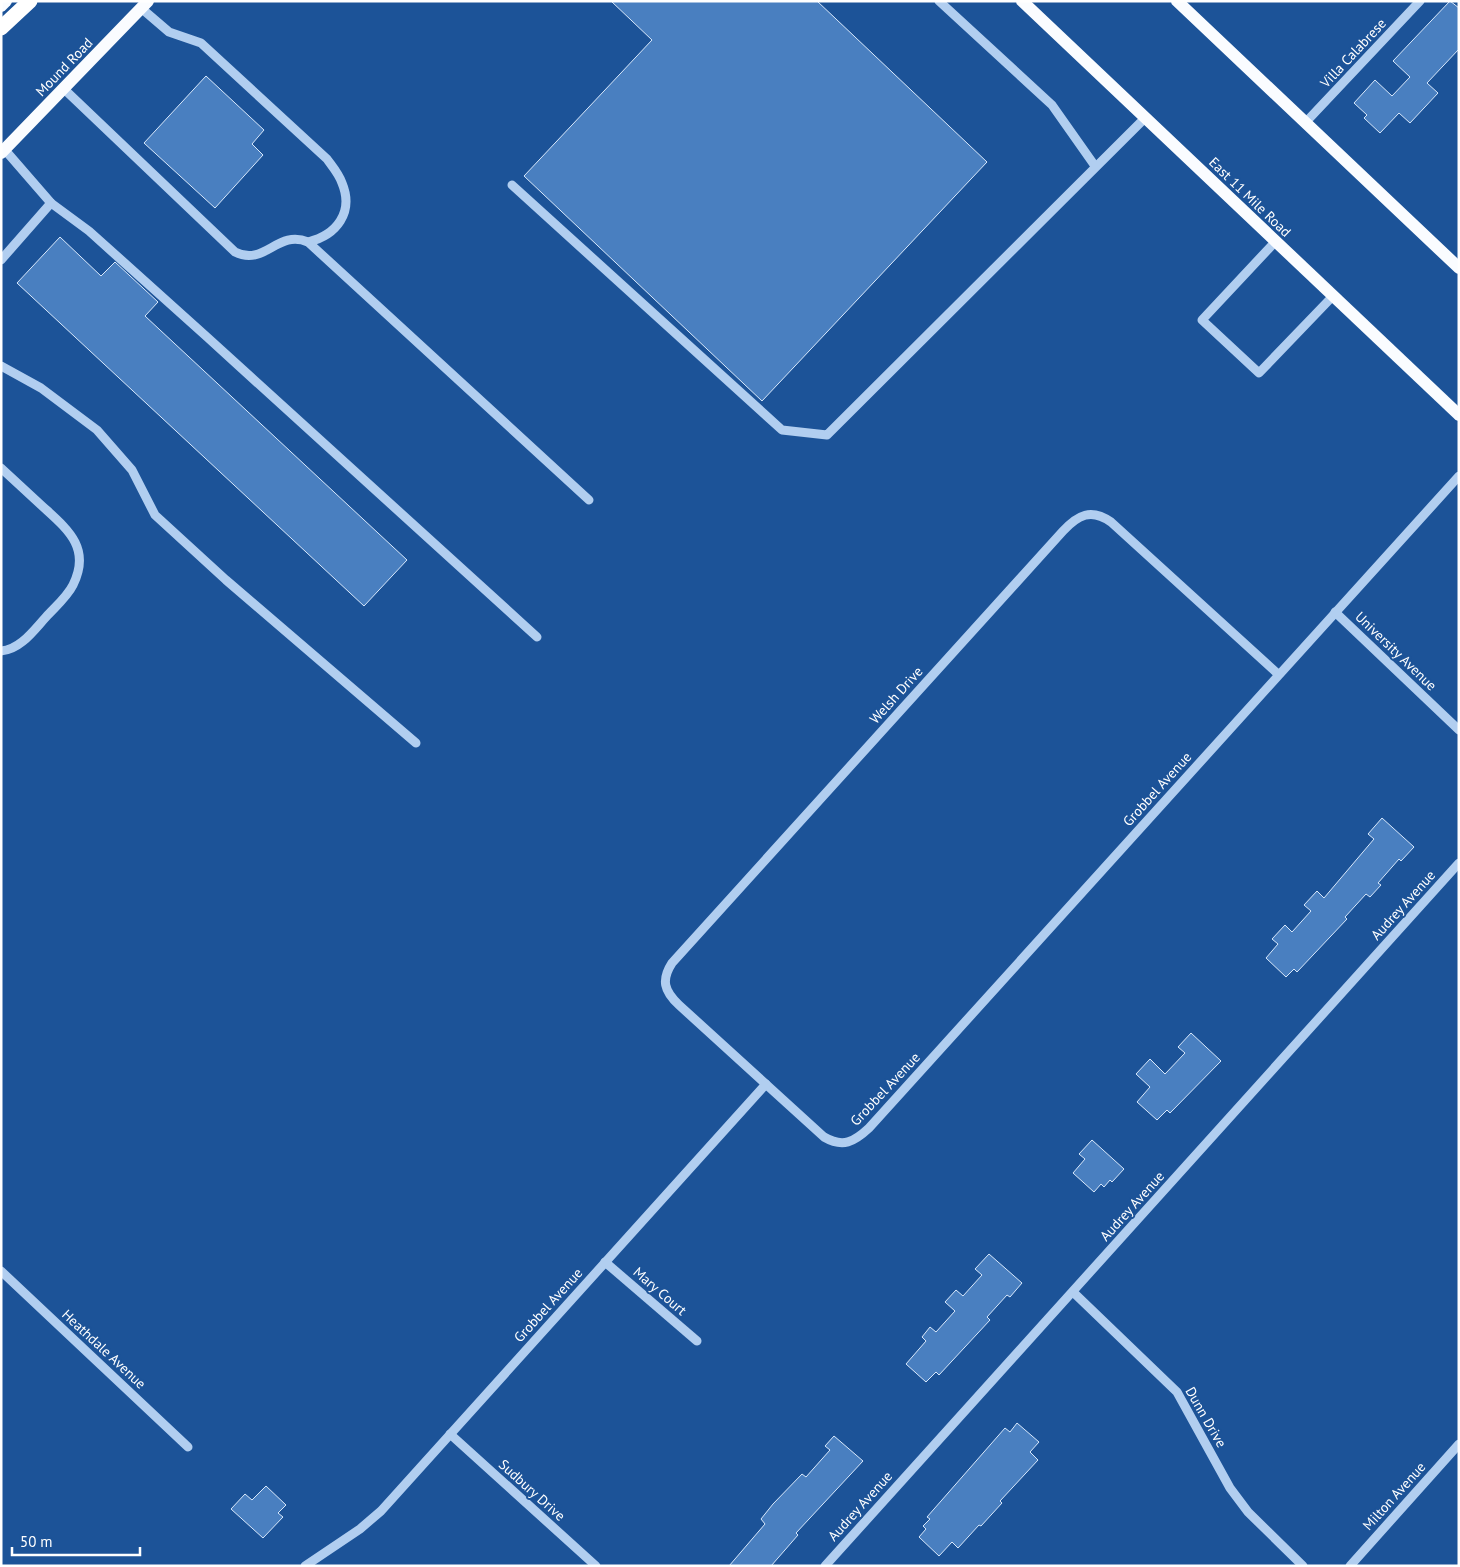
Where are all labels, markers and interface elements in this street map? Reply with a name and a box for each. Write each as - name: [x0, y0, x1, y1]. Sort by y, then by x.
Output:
- street label: Villa Calabrese: [1315, 14, 1390, 92]
- street label: Mound Road: [32, 34, 96, 100]
- street label: East 11 Mile Road: [1205, 153, 1295, 241]
- street label: University Avenue: [1351, 608, 1441, 694]
- street label: Welsh Drive: [866, 663, 926, 727]
- street label: Grobbel Avenue: [1119, 748, 1195, 830]
- street label: Audrey Avenue: [1367, 866, 1439, 944]
- street label: Grobbel Avenue: [846, 1048, 924, 1130]
- street label: Audrey Avenue: [1096, 1167, 1168, 1245]
- street label: Mary Court: [630, 1263, 691, 1319]
- street label: Grobbel Avenue: [510, 1264, 586, 1346]
- street label: Heathdale Avenue: [58, 1305, 150, 1393]
- street label: Dunn Drive: [1181, 1383, 1231, 1451]
- street label: Sudbury Drive: [495, 1455, 569, 1525]
- street label: Milton Avenue: [1359, 1458, 1429, 1534]
- street label: Audrey Avenue: [824, 1467, 896, 1545]
- scale bar: [12, 1524, 140, 1556]
- text: 50 m: [20, 1532, 53, 1551]

